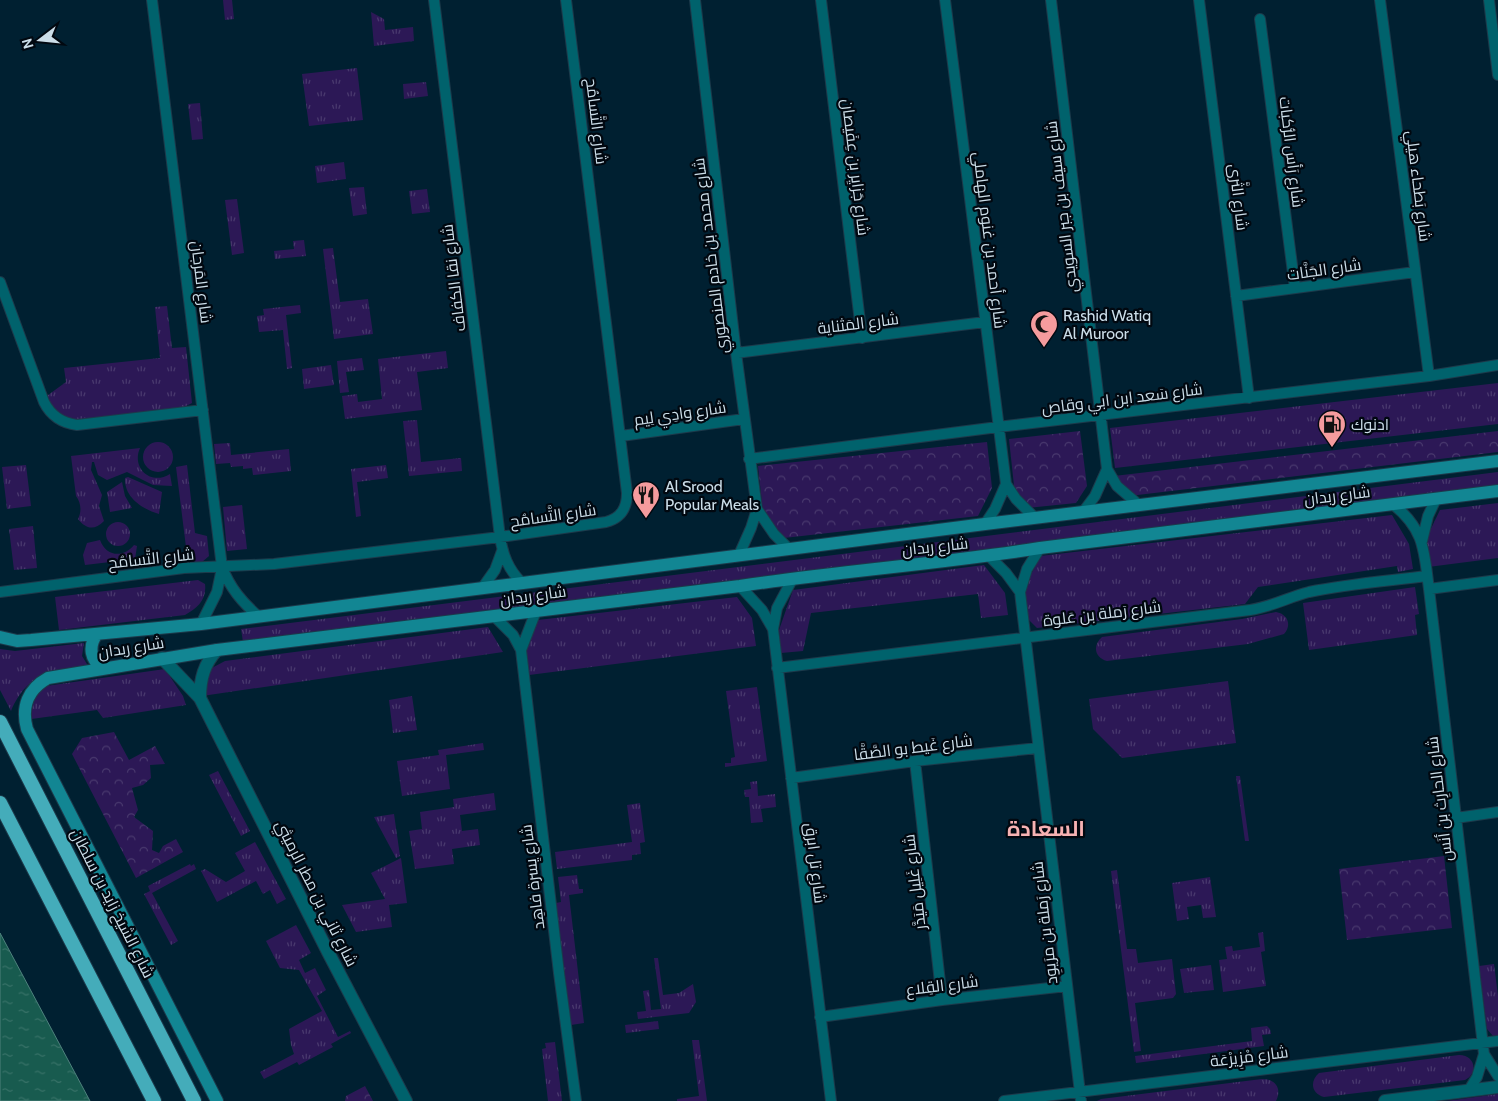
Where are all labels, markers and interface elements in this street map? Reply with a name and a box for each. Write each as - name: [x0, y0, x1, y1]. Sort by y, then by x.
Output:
- north arrow: [15, 15, 65, 65]
- text: N: [17, 36, 38, 51]
- street label: شارع التَّسامُح: [580, 77, 613, 166]
- street label: شارع رَأس الرُّكبات: [1273, 95, 1308, 209]
- street label: شارع جَزايِر بن عِفَيصان: [836, 98, 873, 237]
- street label: شارع سيف بن جبر السويدي: [1042, 119, 1085, 294]
- street label: شارع بَطحاء هيلي: [1398, 129, 1435, 243]
- street label: شارع أحمد بن غنوم الهاملي: [965, 151, 1010, 330]
- street label: شارع محمد بن خادم المنصوري: [689, 156, 736, 355]
- street label: شارع الثَّرى: [1223, 162, 1256, 232]
- street label: شارع نقا الكفاف: [437, 223, 471, 333]
- street label: شارع المَرجان: [185, 240, 216, 325]
- street label: شارع الجَنَّات: [1285, 254, 1363, 286]
- place label: Rashid Watiq Al Muroor: [1063, 306, 1151, 343]
- street label: شارع المَثناية: [816, 309, 900, 340]
- mosque icon: Rashid Watiq Al Muroor: [1029, 309, 1059, 348]
- street label: شارع سَعد ابن ابي وقاص: [1040, 379, 1204, 422]
- street label: شارع وادِي لِيم: [633, 398, 728, 433]
- fuel station icon: ادنوك: [1317, 409, 1347, 448]
- place label: ادنوك: [1351, 415, 1389, 434]
- place label: Al Srood Popular Meals: [665, 477, 760, 514]
- restaurant icon: Al Srood Popular Meals: [631, 480, 661, 519]
- street label: شارع ربدان: [1303, 482, 1372, 511]
- street label: شارع التَّسامُح: [509, 499, 598, 533]
- street label: شارع ربدان: [901, 534, 969, 561]
- street label: شارع التَّسامُح: [107, 543, 195, 574]
- street label: شارع ربدان: [499, 581, 568, 612]
- street label: شارع رَملة بن عَلوة: [1042, 597, 1162, 632]
- street label: شارع ربدان: [97, 633, 166, 664]
- street label: شارع غَيط بو الصَّقَّا: [852, 729, 974, 766]
- street label: شارع الحارِث بن أنَس: [1422, 735, 1459, 862]
- district label: السعادة: [1007, 816, 1085, 841]
- street label: شارع ثاني بن مطر الرميثي: [268, 817, 362, 971]
- street label: شارع تل ابرق: [799, 822, 830, 905]
- street label: شارع يِسرة فاهِد: [517, 823, 550, 931]
- street label: شارع الشيخ زايد بن سلطان: [65, 825, 158, 982]
- street label: شارع غَلِيل مَيَدَّر: [899, 833, 932, 932]
- street label: شارع رَملة بن مرَيوِد: [1028, 860, 1064, 985]
- street label: شارع القِلاع: [905, 972, 980, 1001]
- street label: شارع مْزِيرْعَة: [1209, 1042, 1290, 1073]

